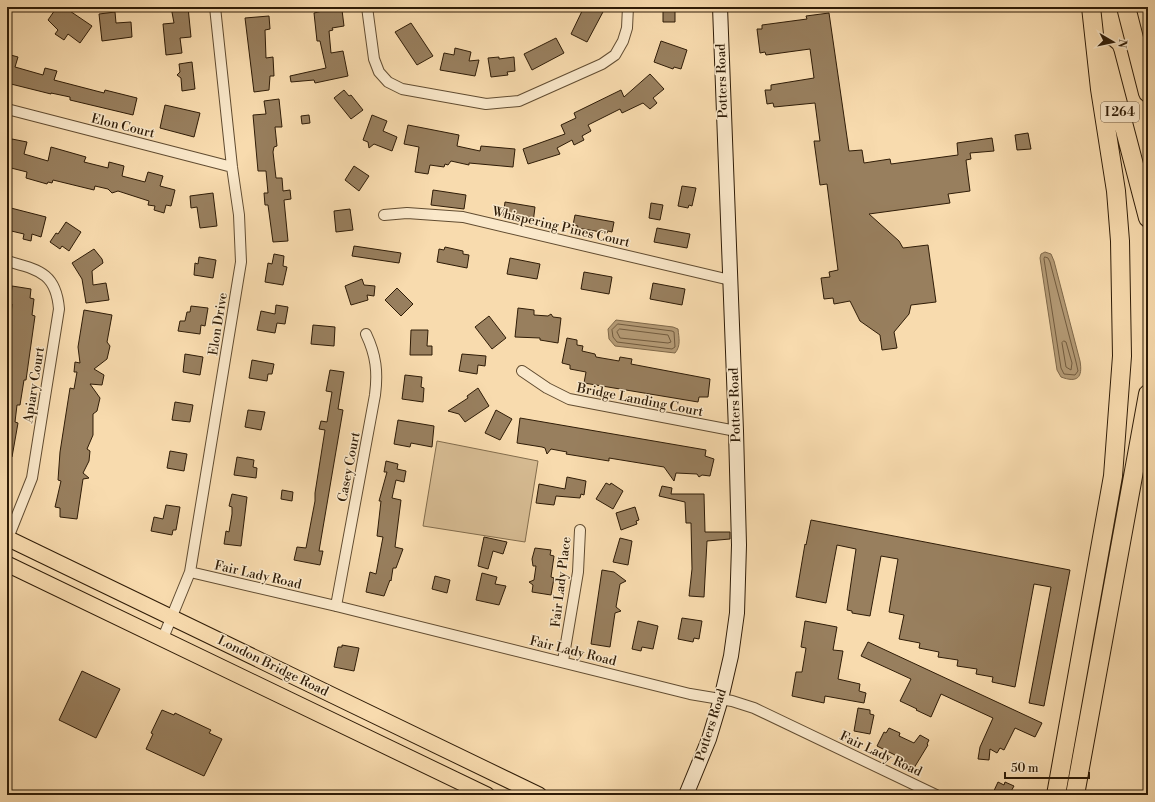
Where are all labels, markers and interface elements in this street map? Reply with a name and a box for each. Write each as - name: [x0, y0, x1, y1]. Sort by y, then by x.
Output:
- north arrow: [1093, 22, 1133, 62]
- text: N: [1114, 38, 1129, 49]
- street label: Potters Road: [713, 43, 731, 119]
- road number: I 264: [1101, 102, 1139, 122]
- street label: Elon Court: [90, 110, 157, 142]
- street label: Whispering Pines Court: [490, 203, 632, 251]
- street label: Elon Drive: [205, 291, 231, 357]
- street label: Apiary Court: [20, 346, 48, 425]
- street label: Potters Road: [726, 367, 744, 443]
- street label: Bridge Landing Court: [574, 380, 705, 420]
- street label: Casey Court: [334, 430, 364, 503]
- street label: Fair Lady Place: [548, 535, 575, 628]
- street label: Fair Lady Road: [213, 557, 304, 593]
- street label: London Bridge Road: [215, 632, 332, 700]
- street label: Fair Lady Road: [528, 633, 619, 670]
- street label: Potters Road: [692, 686, 730, 763]
- street label: Fair Lady Road: [837, 728, 925, 780]
- scale bar: [1005, 754, 1089, 780]
- text: 50 m: [1011, 761, 1039, 776]

